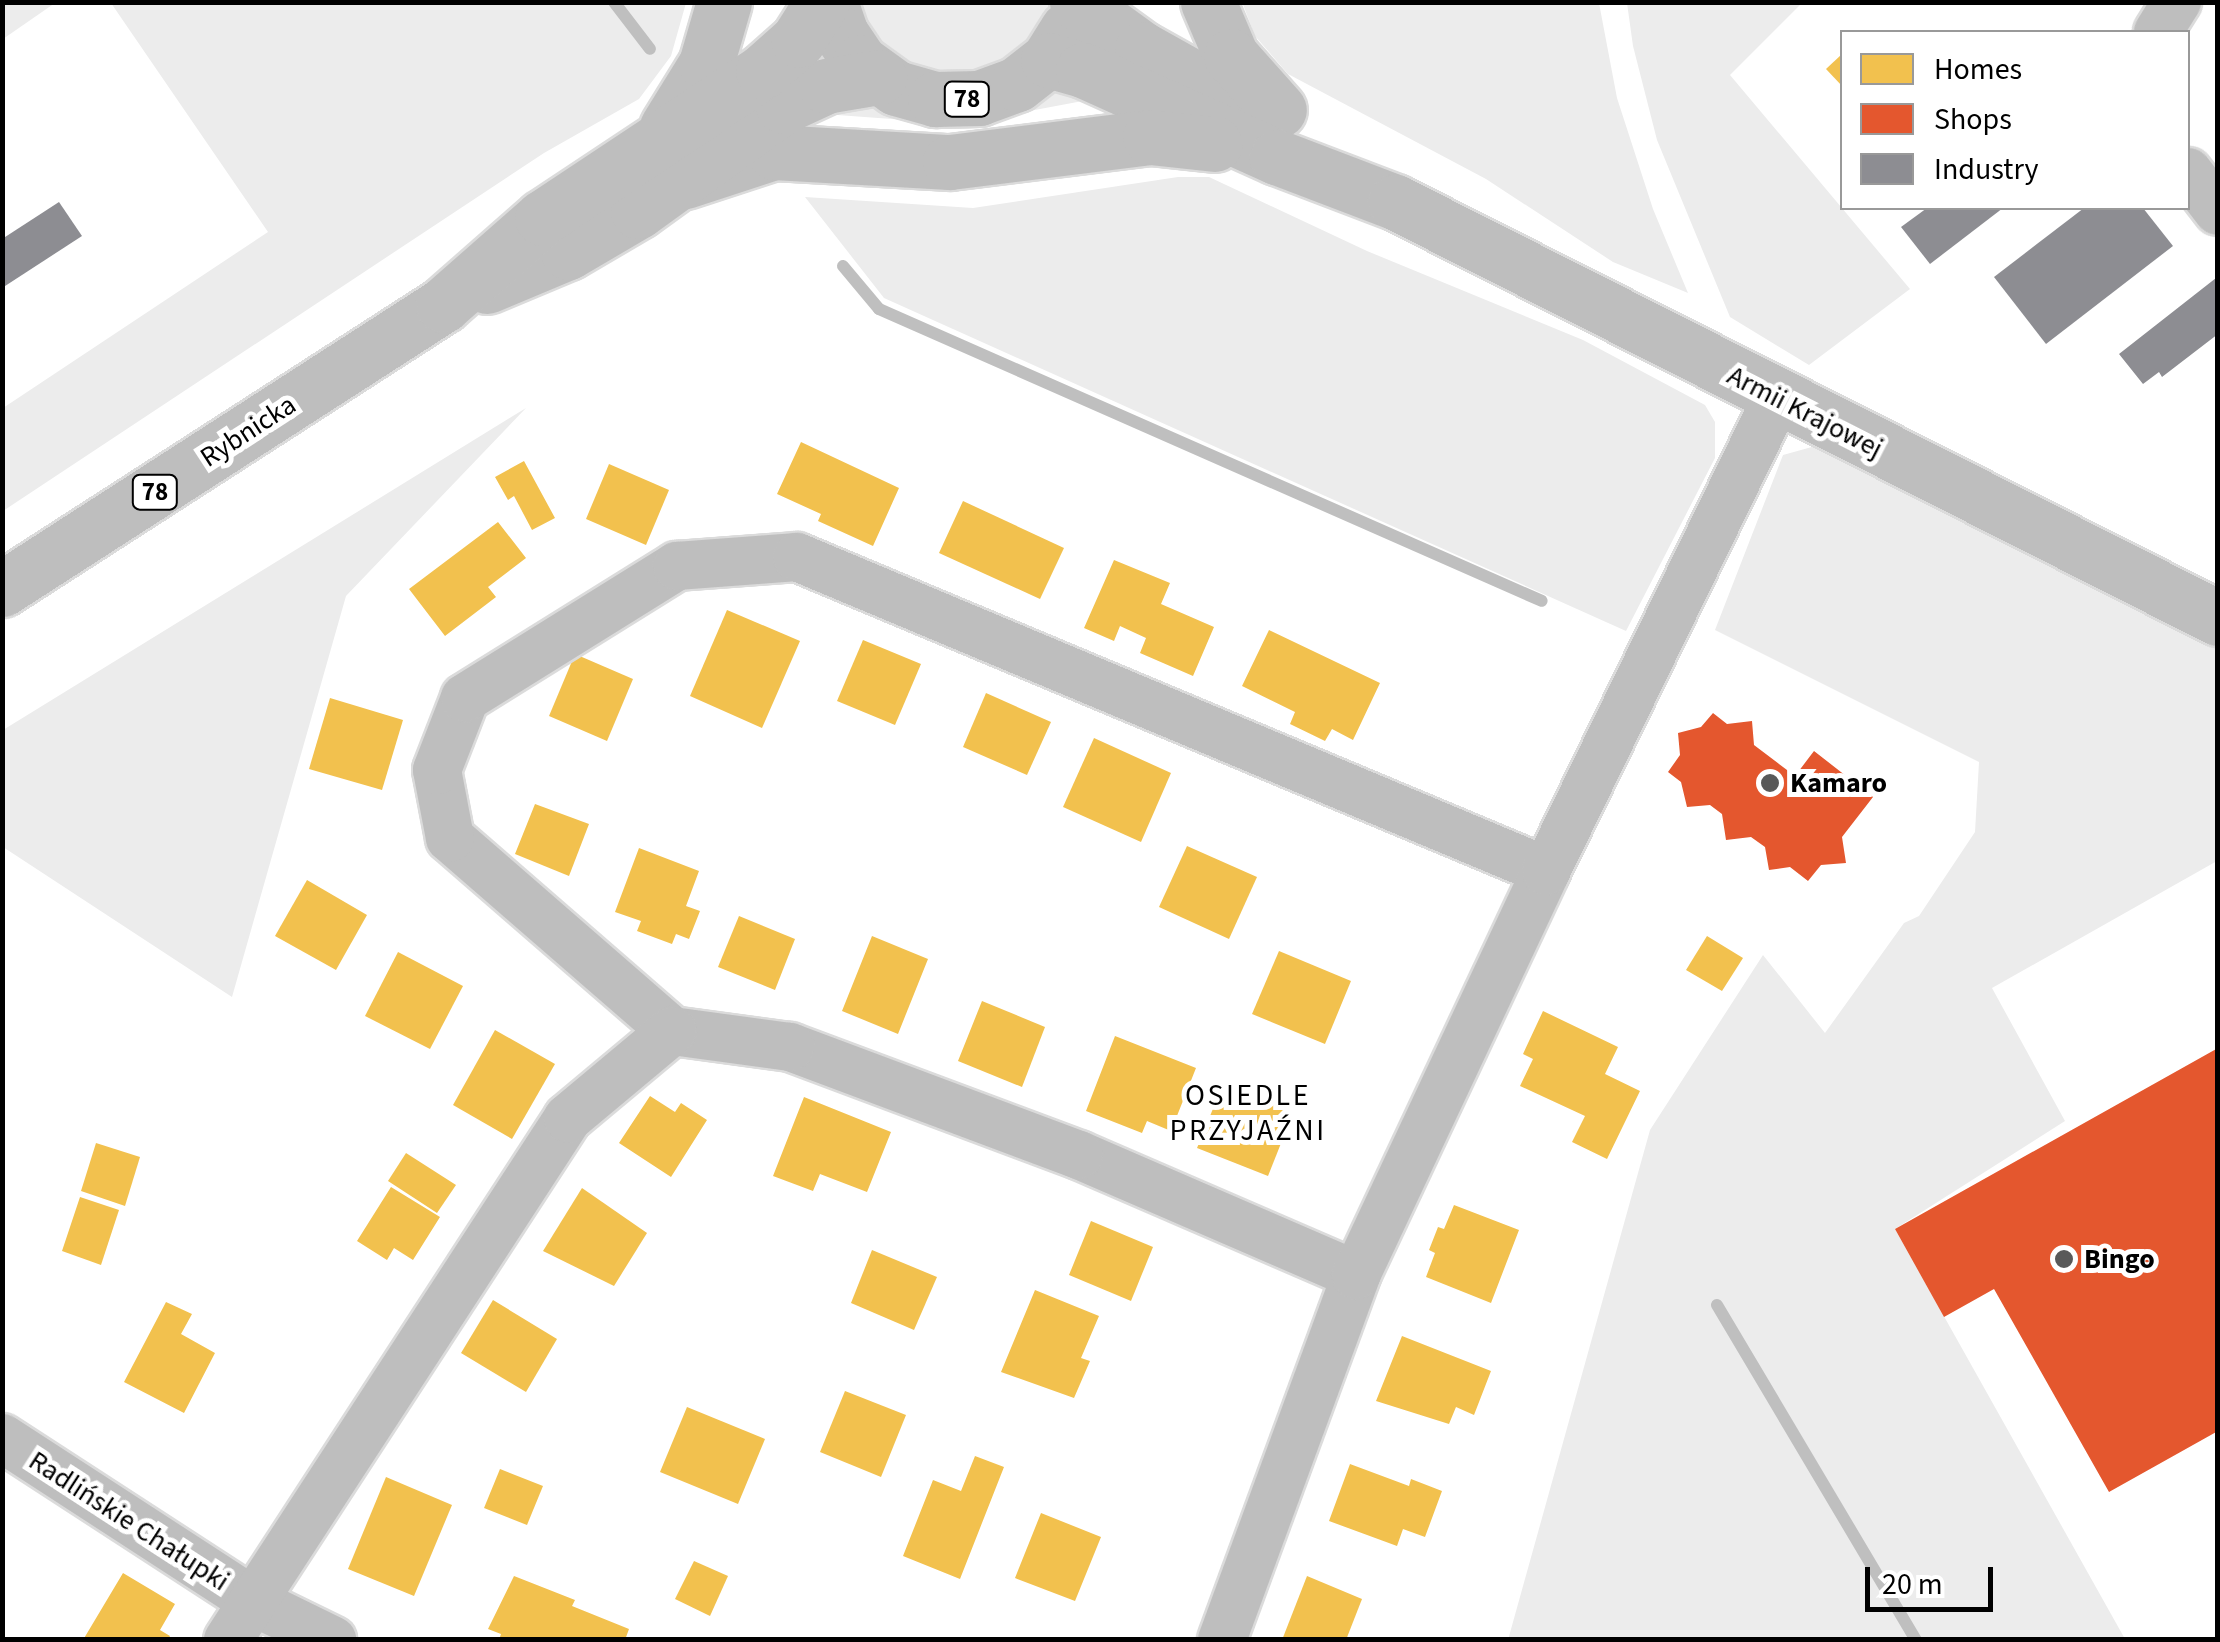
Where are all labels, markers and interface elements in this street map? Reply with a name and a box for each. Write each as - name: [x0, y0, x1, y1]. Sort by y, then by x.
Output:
- legend: [1840, 30, 2190, 210]
- text: Homes: [1934, 48, 2022, 91]
- road number: 78: [942, 79, 992, 119]
- text: Shops: [1934, 98, 2012, 141]
- text: Industry: [1934, 148, 2039, 191]
- street label: Armii Krajowej: [1722, 359, 1888, 465]
- street label: Rybnicka: [194, 388, 302, 474]
- road number: 78: [130, 472, 180, 512]
- place label: Kamaro: [1790, 766, 1887, 800]
- marker: Kamaro: [1759, 772, 1781, 794]
- district label: OSIEDLE PRZYJAŹNI: [1169, 1078, 1327, 1148]
- place label: Bingo: [2084, 1242, 2155, 1276]
- marker: Bingo: [2053, 1248, 2075, 1270]
- street label: Radlińskie Chałupki: [23, 1444, 235, 1598]
- scale bar: [1870, 1547, 1998, 1609]
- text: 20 m: [1882, 1563, 1943, 1606]

